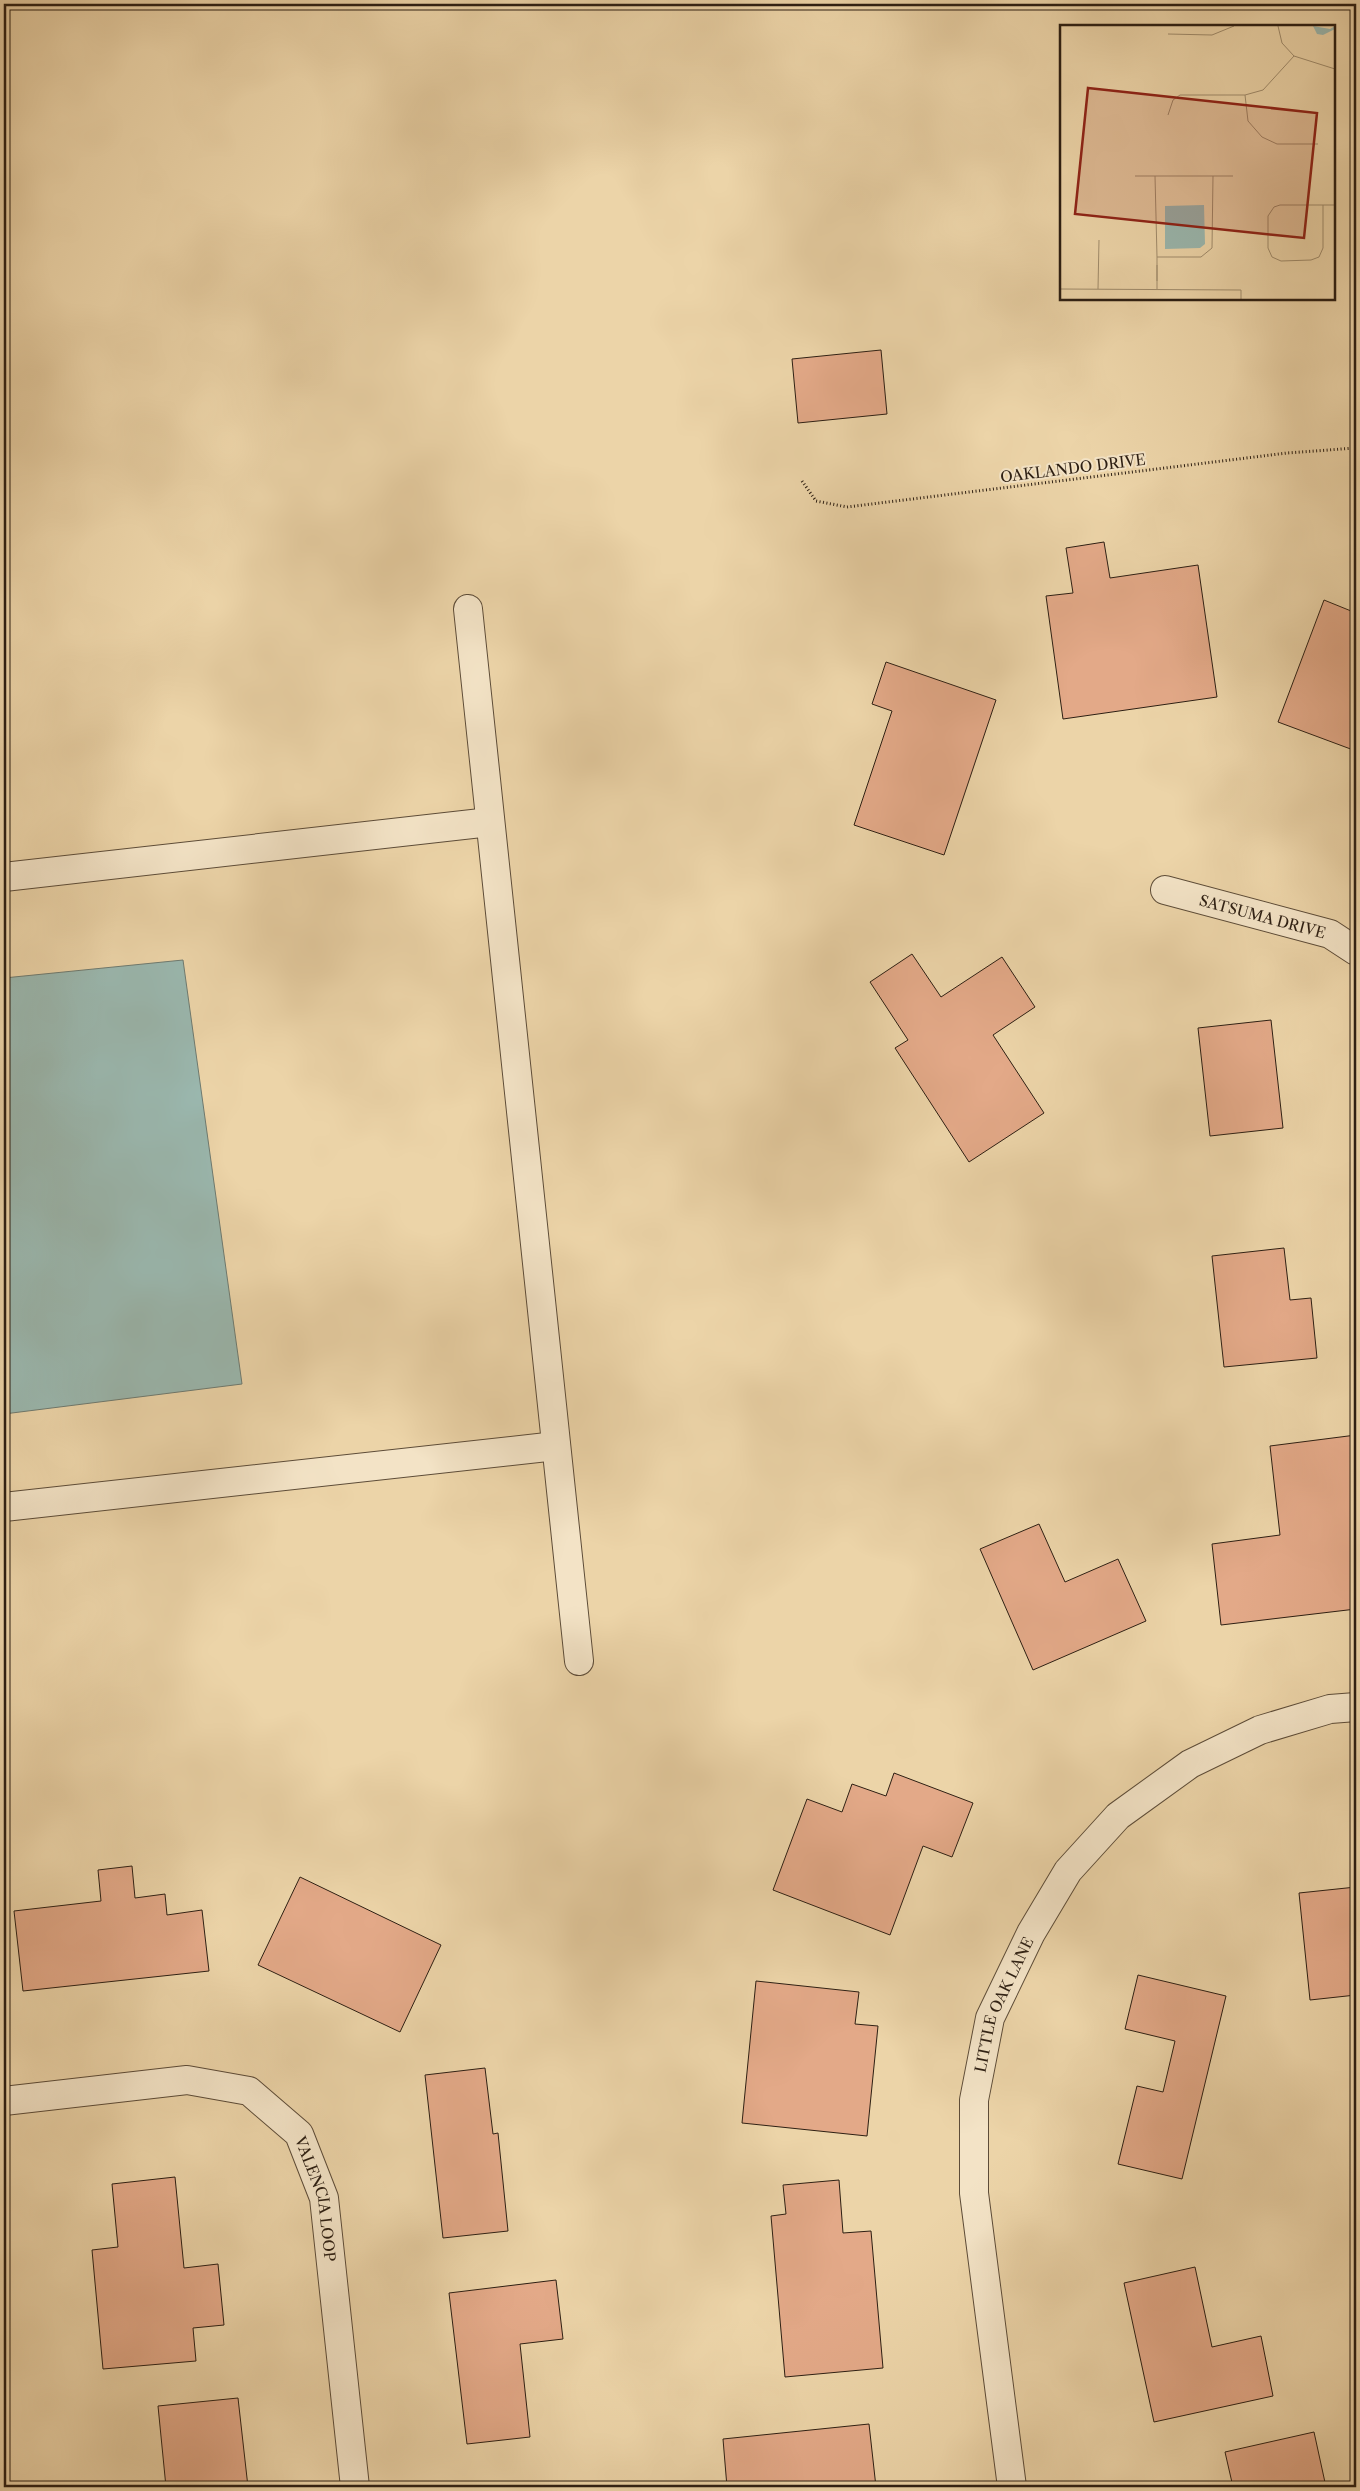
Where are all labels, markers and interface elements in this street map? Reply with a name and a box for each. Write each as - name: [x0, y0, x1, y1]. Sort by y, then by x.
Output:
- inset map: [1060, 25, 1335, 300]
- street label: OAKLANDO DRIVE: [999, 450, 1147, 486]
- street label: SATSUMA DRIVE: [1197, 890, 1328, 942]
- street label: LITTLE OAK LANE: [970, 1934, 1037, 2074]
- street label: VALENCIA LOOP: [291, 2132, 340, 2263]

